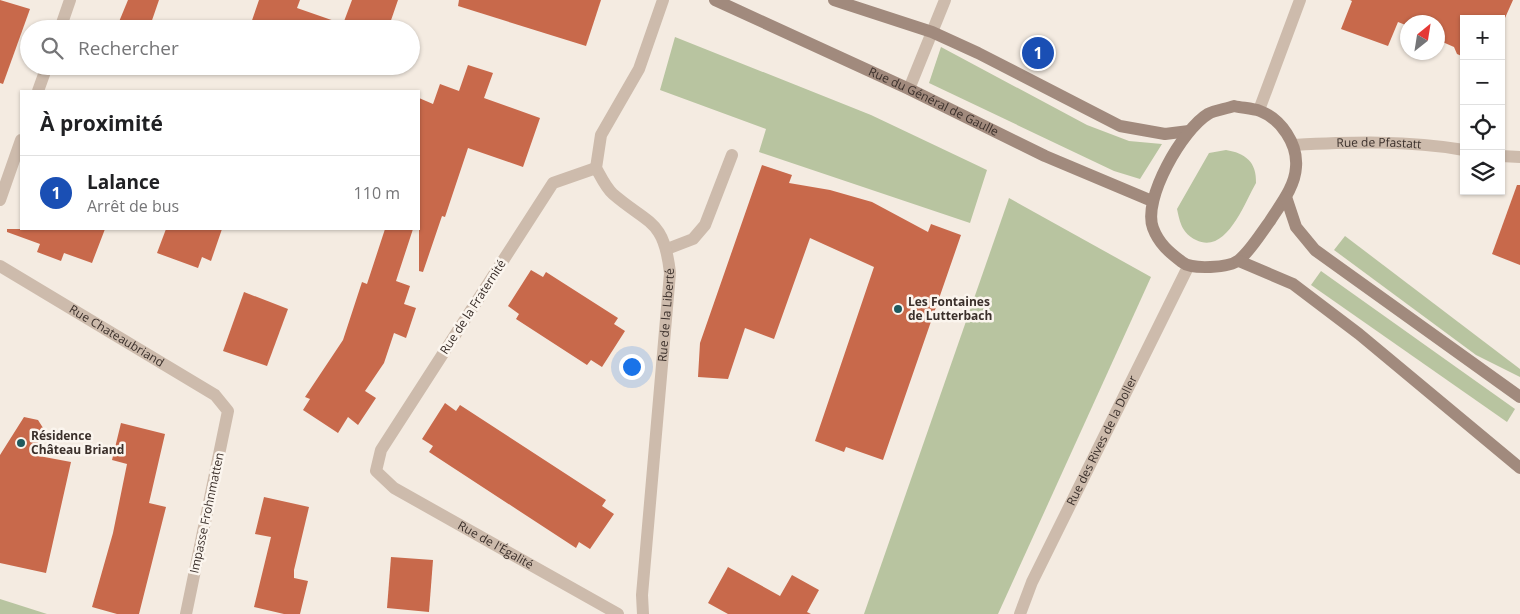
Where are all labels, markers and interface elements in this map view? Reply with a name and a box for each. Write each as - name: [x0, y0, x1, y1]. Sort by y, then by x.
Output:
- north arrow: [1400, 15, 1445, 60]
- map controls: [1460, 15, 1505, 195]
- button: +: [1460, 15, 1505, 60]
- search box: [20, 20, 420, 75]
- icon: search: [38, 34, 66, 62]
- pin: 1: [1022, 34, 1054, 72]
- text: Rechercher: [78, 35, 179, 61]
- button: −: [1460, 60, 1505, 105]
- street label: Rue du Général de Gaulle: [866, 63, 1002, 140]
- button: locate: [1460, 105, 1505, 150]
- text: À proximité: [40, 109, 163, 137]
- street label: Rue de Pfastatt: [1336, 134, 1422, 153]
- button: layers: [1460, 150, 1505, 195]
- text: Lalance: [87, 169, 160, 195]
- text: 1: [51, 182, 61, 204]
- text: 110 m: [354, 182, 400, 204]
- text: Arrêt de bus: [87, 195, 179, 217]
- street label: Rue de la Fraternité: [436, 256, 510, 357]
- street label: Rue de la Liberté: [653, 267, 678, 363]
- place label: Les Fontaines de Lutterbach: [908, 293, 992, 324]
- street label: Rue Chateaubriand: [66, 300, 168, 371]
- marker: Les Fontaines de Lutterbach: [892, 303, 904, 315]
- your location: [619, 354, 645, 380]
- street label: Rue des Rives de la Doller: [1062, 372, 1141, 508]
- place label: Résidence Château Briand: [31, 427, 124, 458]
- marker: Résidence Château Briand: [15, 437, 27, 449]
- street label: Impasse Frohnmatten: [185, 451, 228, 575]
- street label: Rue de l'Égalité: [455, 517, 537, 573]

